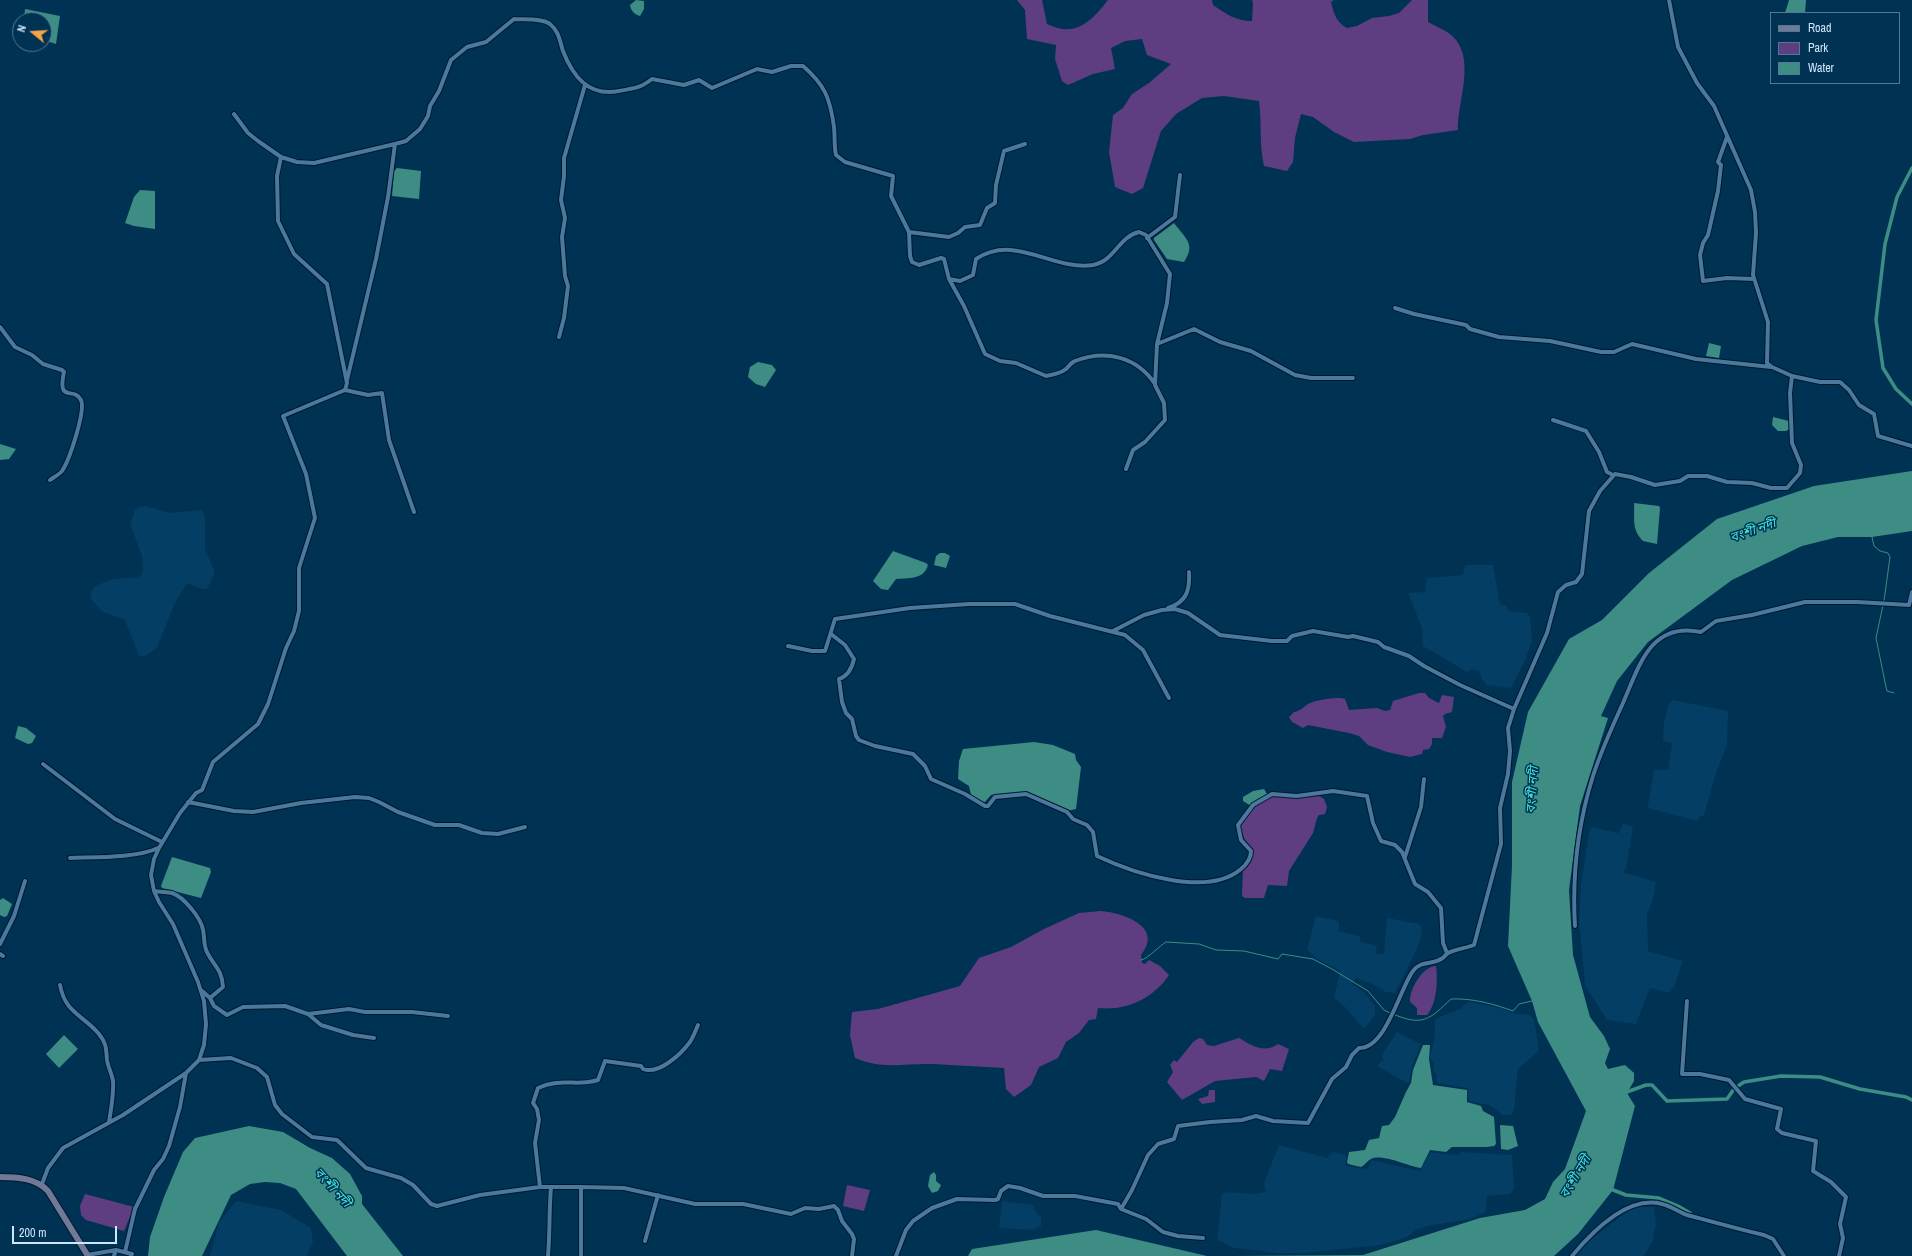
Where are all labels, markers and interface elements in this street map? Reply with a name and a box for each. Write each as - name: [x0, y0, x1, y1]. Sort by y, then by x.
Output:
- north arrow: [12, 12, 52, 52]
- legend: [1770, 12, 1900, 84]
- text: Road: [1808, 20, 1832, 36]
- text: N: [14, 23, 29, 34]
- text: Park: [1808, 40, 1828, 56]
- text: Water: [1808, 60, 1834, 76]
- water label: বংশী নদী: [1728, 516, 1778, 546]
- water label: বংশী নদী: [1524, 766, 1542, 814]
- water label: বংশী নদী: [1557, 1153, 1595, 1201]
- water label: বংশী নদী: [310, 1165, 354, 1211]
- scale bar: [14, 1218, 119, 1244]
- text: 200 m: [19, 1225, 46, 1241]

